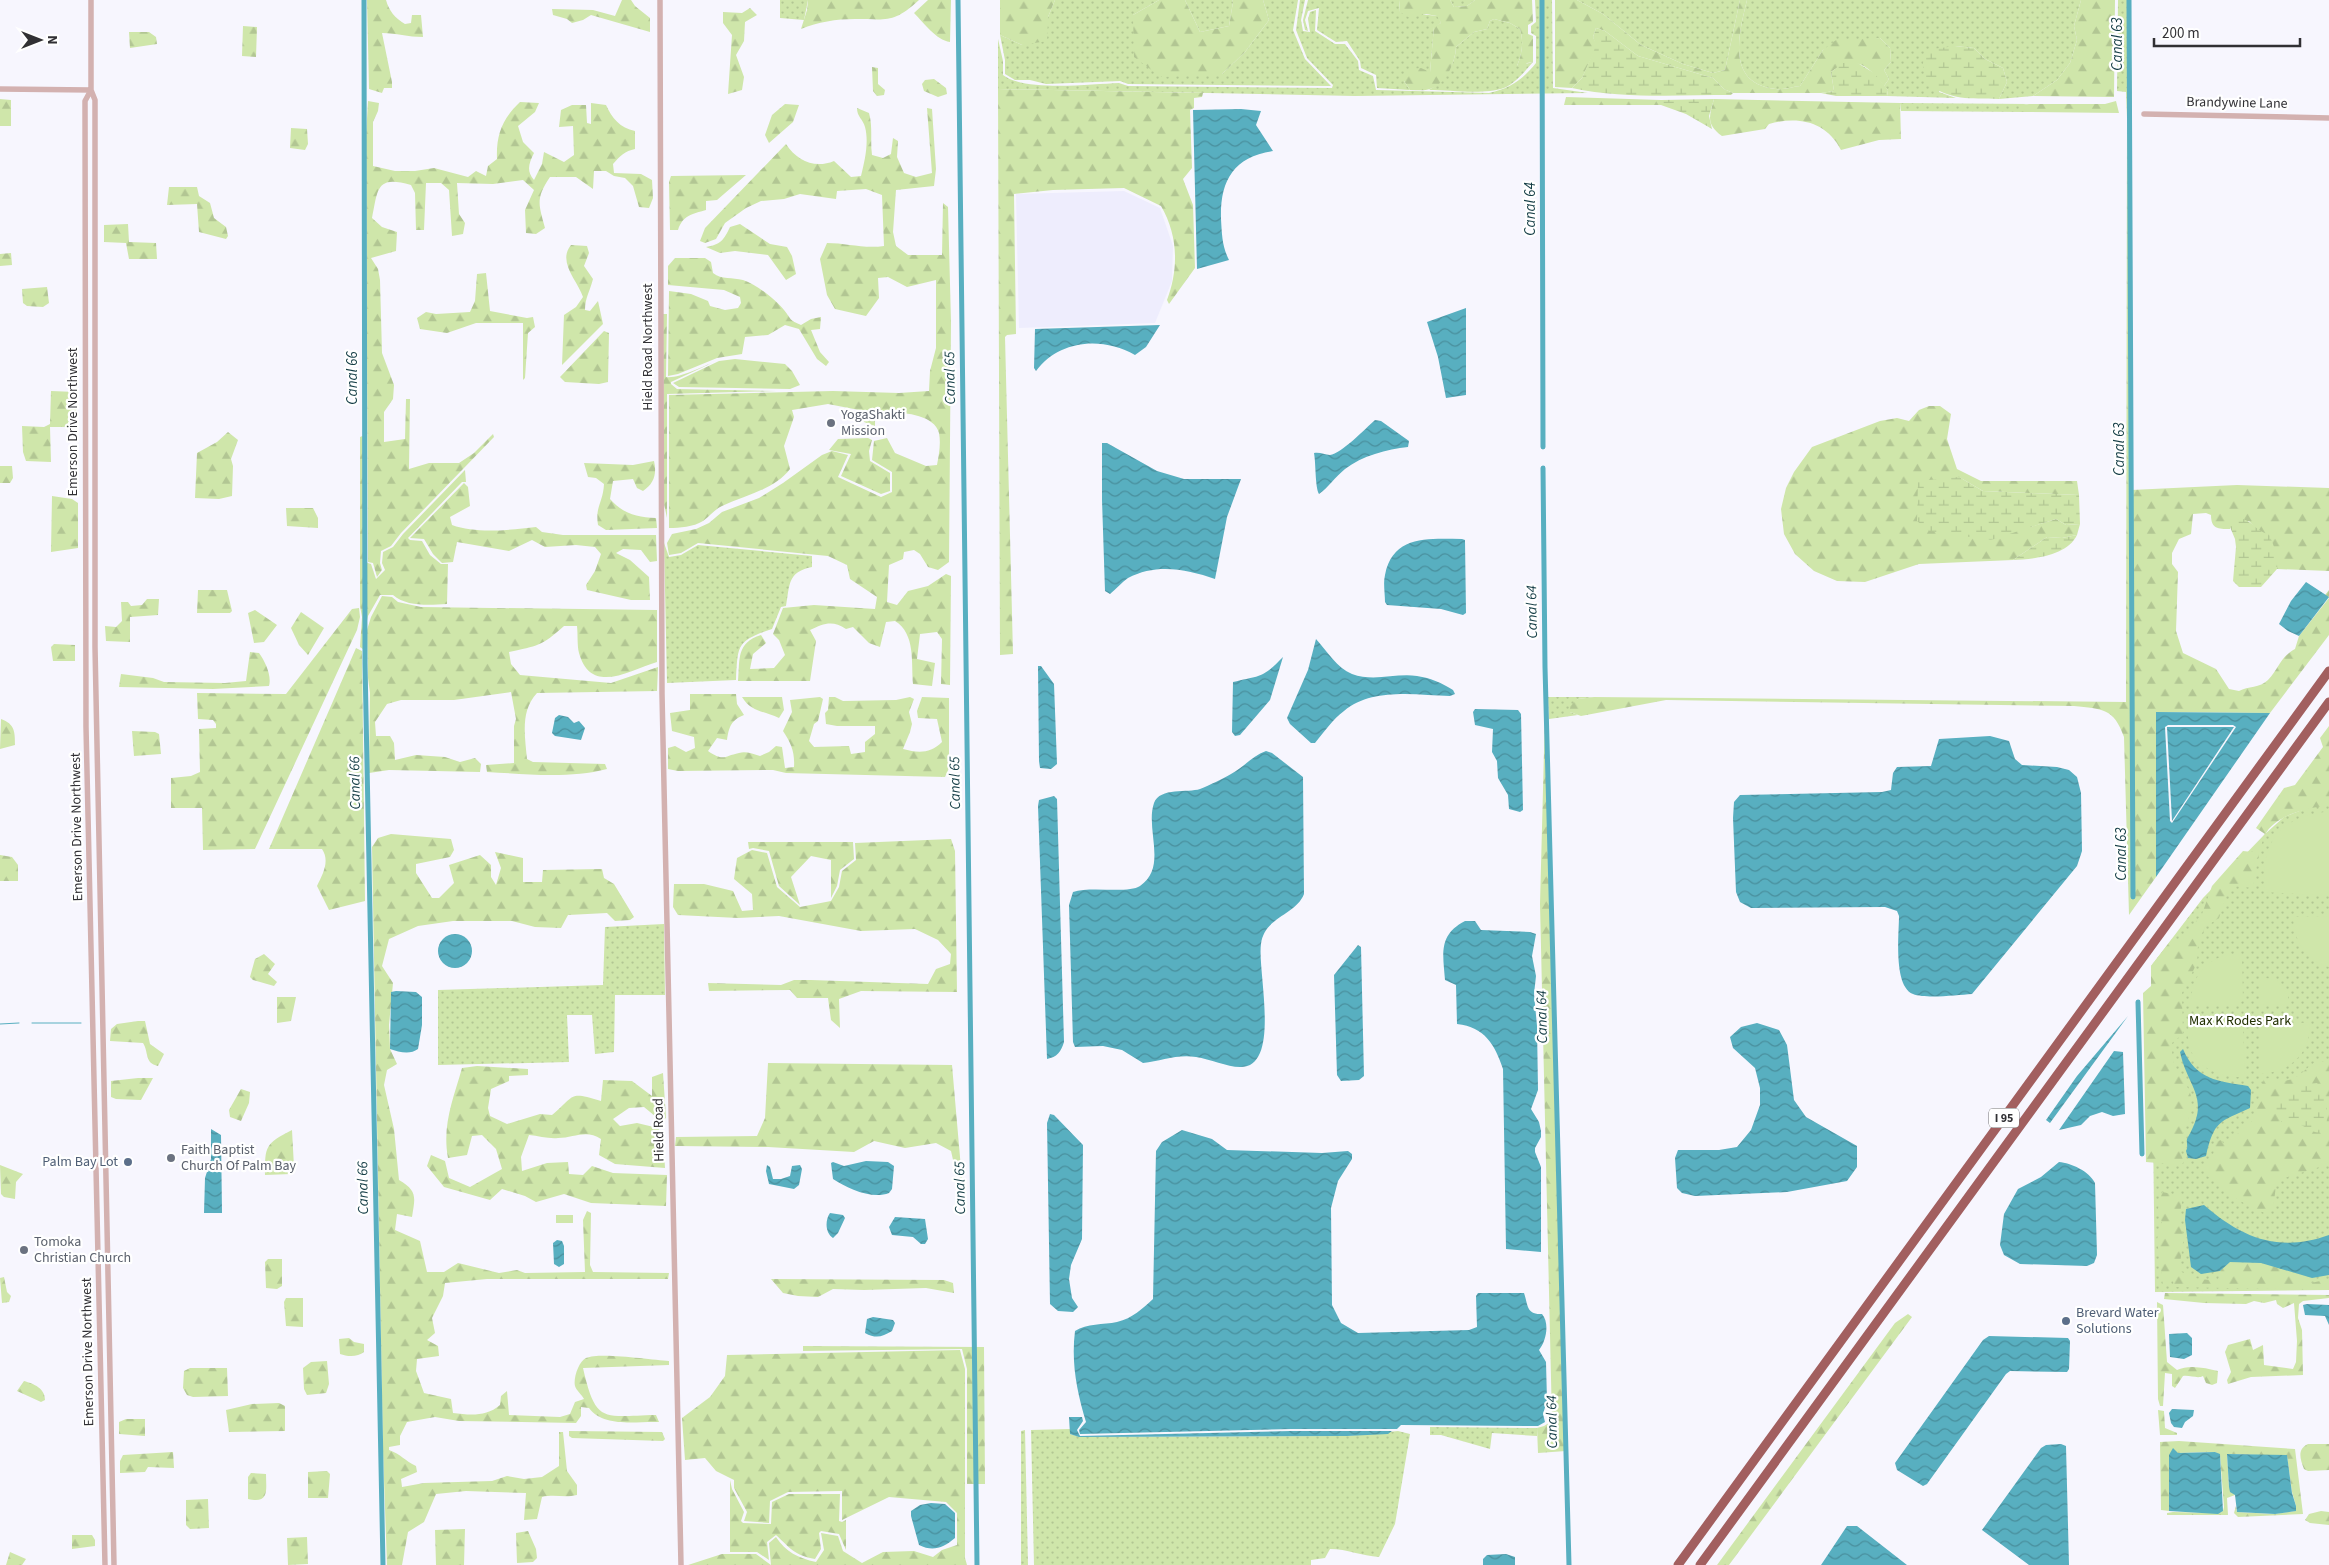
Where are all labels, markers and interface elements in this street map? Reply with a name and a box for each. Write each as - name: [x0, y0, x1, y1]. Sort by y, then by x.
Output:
- north arrow: [15, 15, 65, 65]
- scale bar: [2154, 15, 2300, 47]
- water label: Canal 63: [2107, 17, 2128, 71]
- text: 200 m: [2162, 23, 2200, 44]
- text: N: [42, 35, 62, 45]
- street label: Brandywine Lane: [2186, 92, 2288, 114]
- water label: Canal 64: [1520, 182, 1541, 236]
- street label: Hield Road Northwest: [638, 283, 658, 411]
- street label: Emerson Drive Northwest: [63, 347, 83, 496]
- water label: Canal 65: [939, 350, 961, 405]
- water label: Canal 66: [342, 351, 363, 405]
- place label: YogaShakti Mission: [840, 405, 906, 441]
- marker: YogaShakti Mission: [825, 417, 837, 429]
- water label: Canal 63: [2109, 422, 2130, 476]
- water label: Canal 64: [1521, 585, 1543, 639]
- street label: Emerson Drive Northwest: [66, 752, 88, 902]
- water label: Canal 66: [344, 755, 366, 810]
- water label: Canal 65: [944, 755, 966, 810]
- water label: Canal 63: [2111, 827, 2132, 881]
- water label: Canal 64: [1531, 990, 1553, 1044]
- park label: Max K Rodes Park: [2189, 1011, 2291, 1031]
- street label: Hield Road: [648, 1098, 670, 1162]
- road number: I 95: [1989, 1108, 2019, 1128]
- place label: Faith Baptist Church Of Palm Bay: [181, 1140, 297, 1176]
- place label: Palm Bay Lot: [42, 1152, 118, 1172]
- marker: Faith Baptist Church Of Palm Bay: [165, 1152, 177, 1164]
- marker: Palm Bay Lot: [122, 1156, 134, 1168]
- water label: Canal 66: [352, 1160, 374, 1215]
- water label: Canal 65: [949, 1160, 971, 1215]
- place label: Tomoka Christian Church: [34, 1232, 131, 1268]
- marker: Tomoka Christian Church: [18, 1244, 30, 1256]
- street label: Emerson Drive Northwest: [77, 1277, 99, 1427]
- place label: Brevard Water Solutions: [2076, 1303, 2159, 1339]
- marker: Brevard Water Solutions: [2060, 1315, 2072, 1327]
- water label: Canal 64: [1541, 1395, 1563, 1449]

